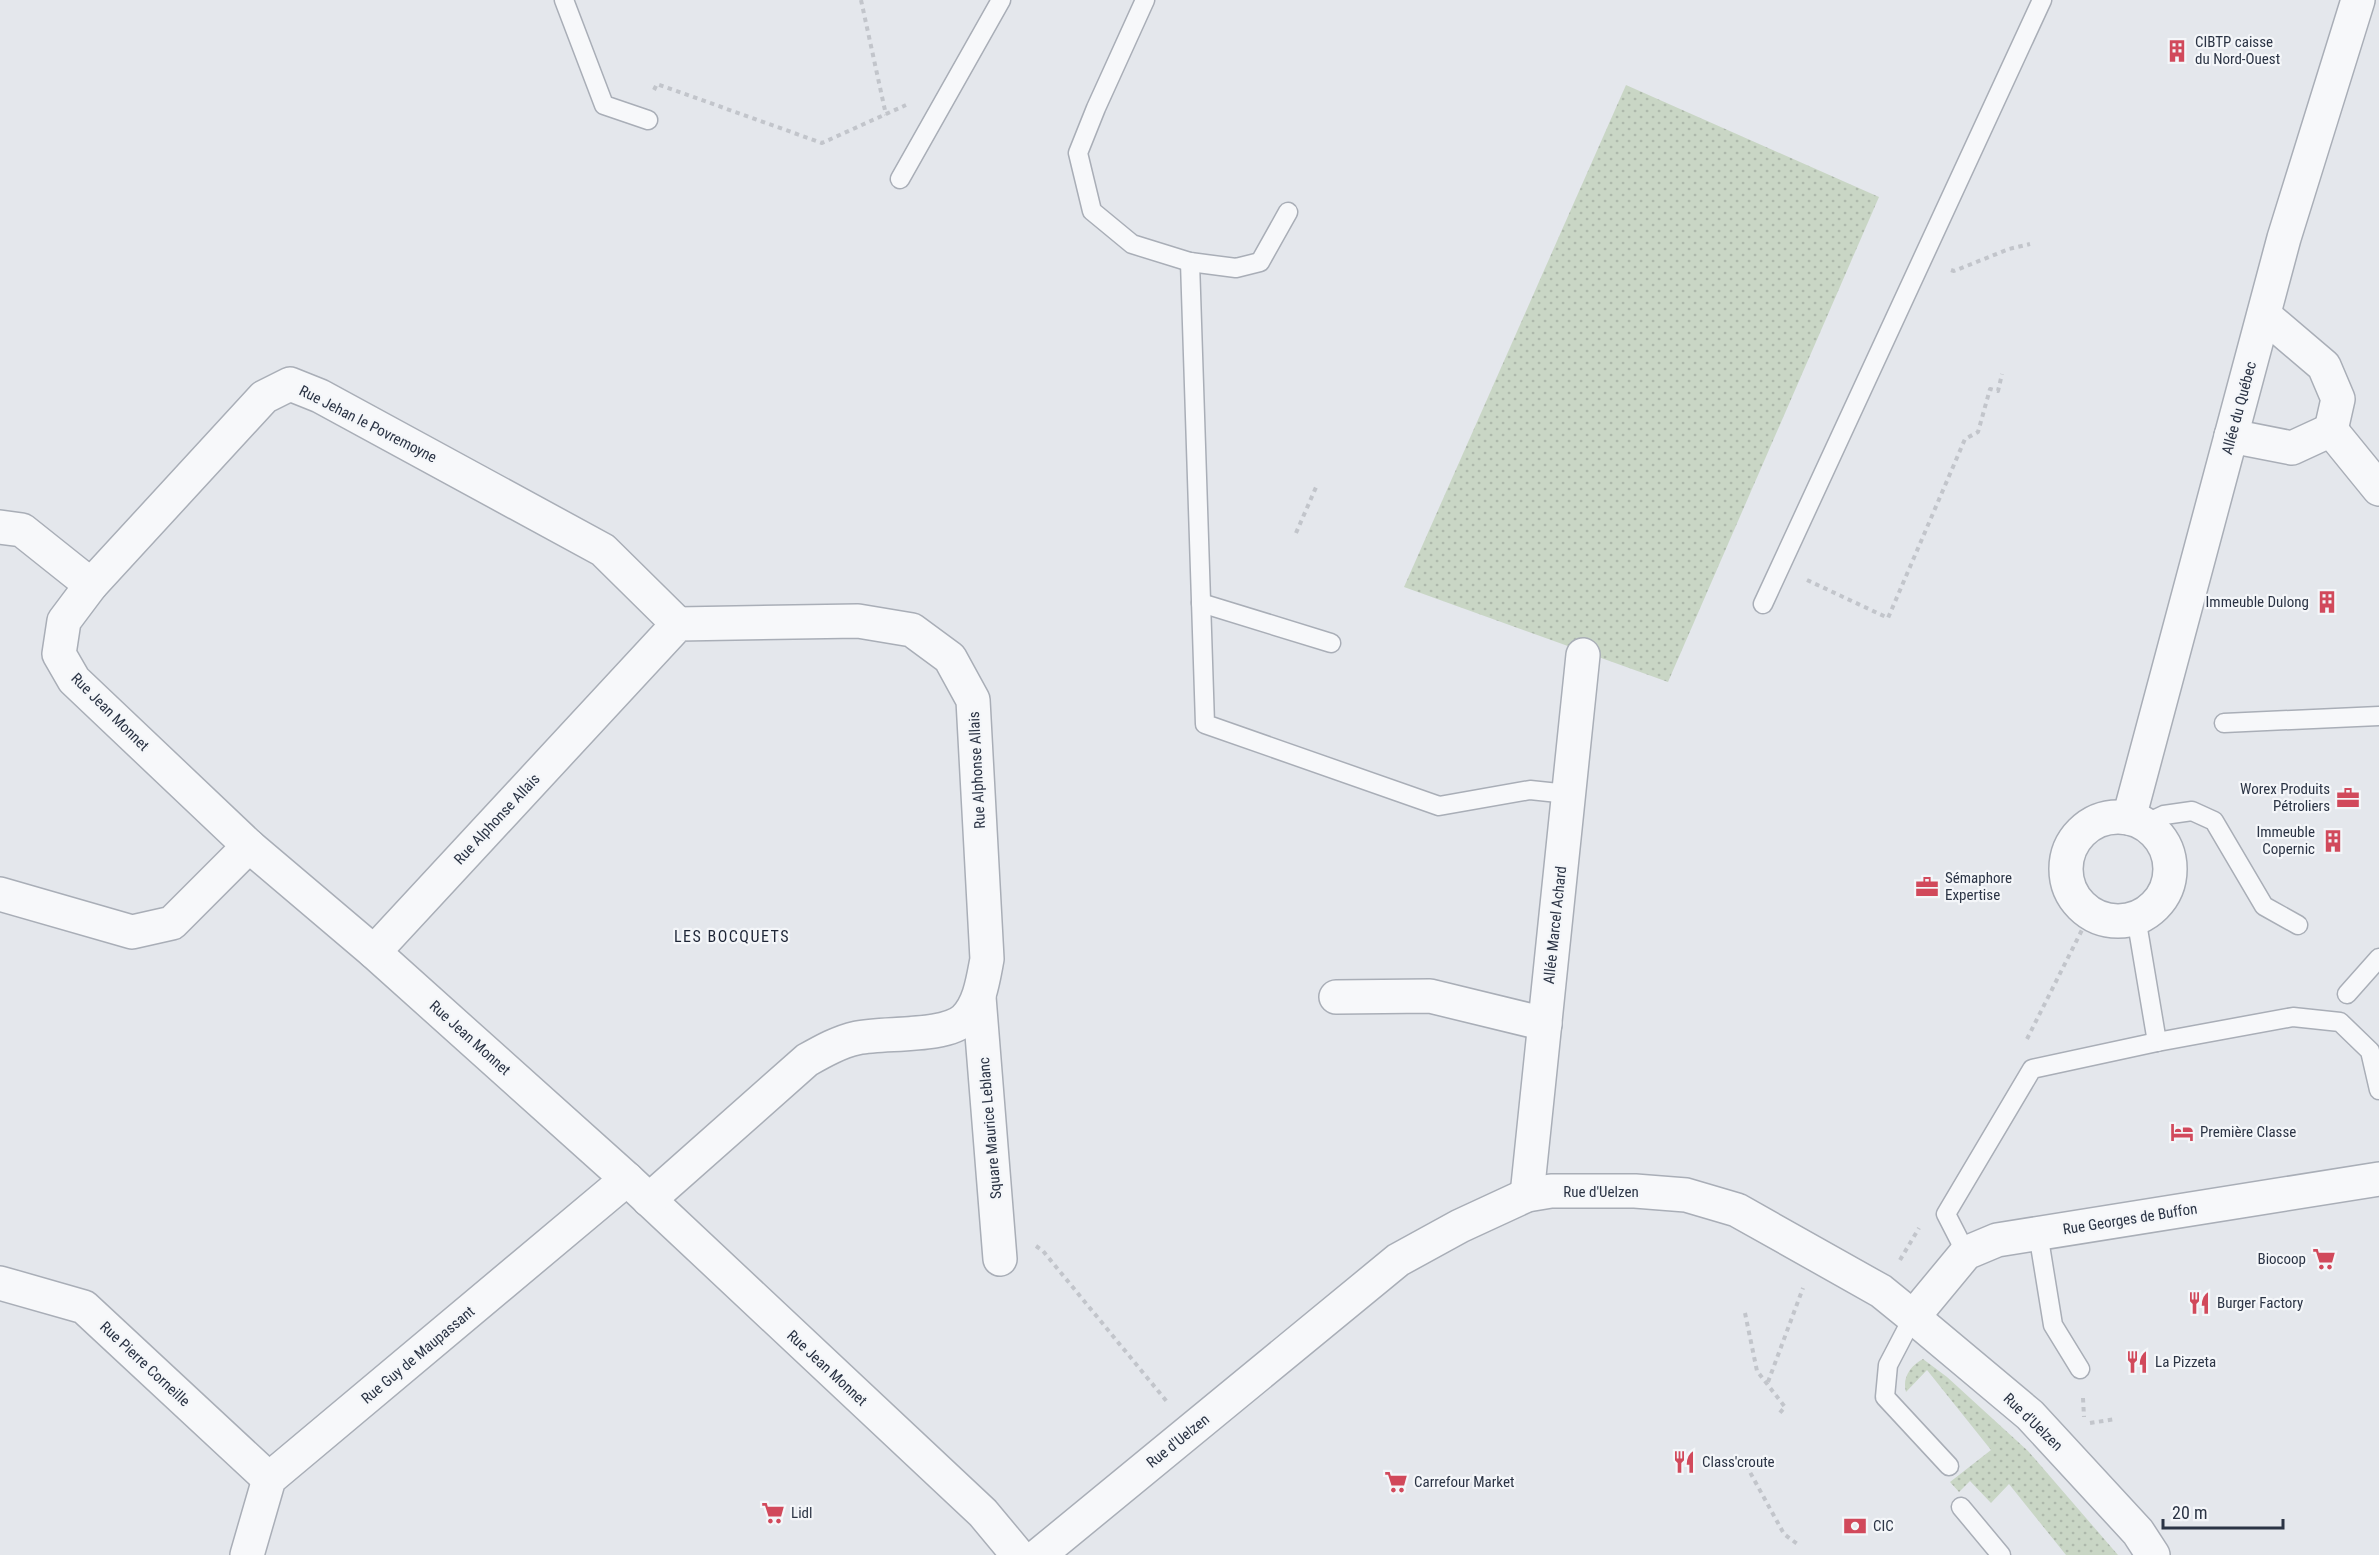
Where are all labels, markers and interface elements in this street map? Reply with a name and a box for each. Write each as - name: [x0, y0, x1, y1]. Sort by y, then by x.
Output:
- place label: CIBTP caisse du Nord-Ouest: [2195, 33, 2280, 68]
- building icon: CIBTP caisse du Nord-Ouest: [2164, 38, 2190, 64]
- street label: Allée du Québec: [2218, 359, 2260, 457]
- street label: Rue Jehan le Povremoyne: [296, 382, 440, 466]
- building icon: Immeuble Dulong: [2314, 589, 2340, 615]
- place label: Immeuble Dulong: [2206, 593, 2309, 611]
- street label: Rue Jean Monnet: [67, 669, 153, 755]
- street label: Rue Alphonse Allais: [965, 711, 989, 829]
- street label: Rue Alphonse Allais: [450, 770, 544, 868]
- place label: Worex Produits Pétroliers: [2240, 780, 2330, 815]
- office icon: Worex Produits Pétroliers: [2335, 785, 2361, 811]
- place label: Immeuble Copernic: [2257, 823, 2315, 858]
- building icon: Immeuble Copernic: [2320, 828, 2346, 854]
- street label: Allée Marcel Achard: [1540, 865, 1570, 985]
- place label: Sémaphore Expertise: [1945, 869, 2012, 904]
- office icon: Sémaphore Expertise: [1914, 874, 1940, 900]
- district label: LES BOCQUETS: [674, 927, 790, 946]
- street label: Rue Jean Monnet: [426, 997, 514, 1079]
- street label: Square Maurice Leblanc: [975, 1056, 1005, 1200]
- hotel icon: Première Classe: [2169, 1119, 2195, 1145]
- place label: Première Classe: [2200, 1123, 2296, 1141]
- street label: Rue d'Uelzen: [1563, 1183, 1639, 1201]
- street label: Rue Georges de Buffon: [2061, 1199, 2199, 1239]
- supermarket icon: Biocoop: [2311, 1246, 2337, 1272]
- place label: Biocoop: [2257, 1250, 2306, 1268]
- restaurant icon: Burger Factory: [2186, 1290, 2212, 1316]
- place label: Burger Factory: [2217, 1294, 2303, 1312]
- street label: Rue Guy de Maupassant: [358, 1302, 478, 1408]
- street label: Rue Pierre Corneille: [96, 1318, 194, 1410]
- street label: Rue Jean Monnet: [783, 1326, 871, 1410]
- restaurant icon: La Pizzeta: [2124, 1349, 2150, 1375]
- place label: La Pizzeta: [2155, 1353, 2216, 1371]
- street label: Rue d'Uelzen: [2000, 1389, 2066, 1455]
- street label: Rue d'Uelzen: [1143, 1410, 1213, 1472]
- restaurant icon: Class'croute: [1671, 1449, 1697, 1475]
- place label: Class'croute: [1702, 1453, 1775, 1471]
- supermarket icon: Carrefour Market: [1383, 1469, 1409, 1495]
- place label: Carrefour Market: [1414, 1473, 1514, 1491]
- scale bar: [2163, 1492, 2283, 1530]
- supermarket icon: Lidl: [760, 1500, 786, 1526]
- text: 20 m: [2172, 1502, 2207, 1523]
- place label: Lidl: [791, 1504, 812, 1522]
- bank icon: CIC: [1842, 1513, 1868, 1539]
- place label: CIC: [1873, 1517, 1894, 1535]

